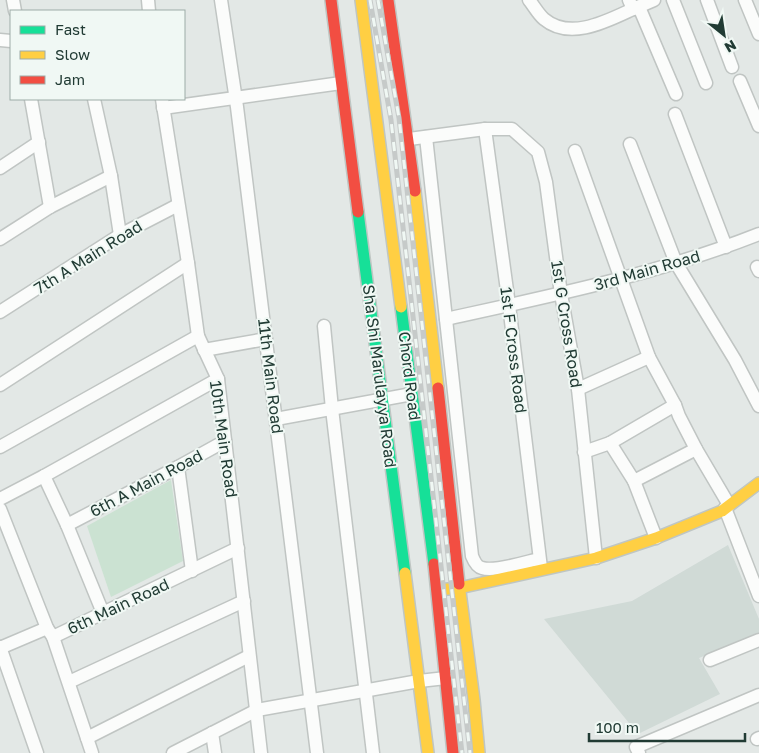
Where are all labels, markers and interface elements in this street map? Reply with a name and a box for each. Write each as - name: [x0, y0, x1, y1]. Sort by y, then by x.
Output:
- legend: [10, 10, 185, 100]
- north arrow: [699, 10, 749, 60]
- text: Fast: [55, 20, 86, 38]
- text: N: [722, 37, 740, 57]
- text: Slow: [55, 45, 90, 63]
- text: Jam: [55, 70, 85, 88]
- street label: 7th A Main Road: [30, 216, 146, 298]
- street label: 3rd Main Road: [592, 245, 702, 295]
- street label: 1st G Cross Road: [547, 259, 587, 389]
- street label: Sha Shi Marulayya Road: [359, 283, 401, 469]
- street label: 1st F Cross Road: [496, 286, 532, 414]
- street label: 11th Main Road: [254, 317, 288, 435]
- street label: Chord Road: [395, 330, 425, 422]
- street label: 10th Main Road: [206, 379, 242, 499]
- street label: 6th A Main Road: [86, 445, 206, 521]
- street label: 6th Main Road: [64, 574, 172, 638]
- scale bar: [589, 710, 745, 742]
- text: 100 m: [596, 718, 639, 736]

